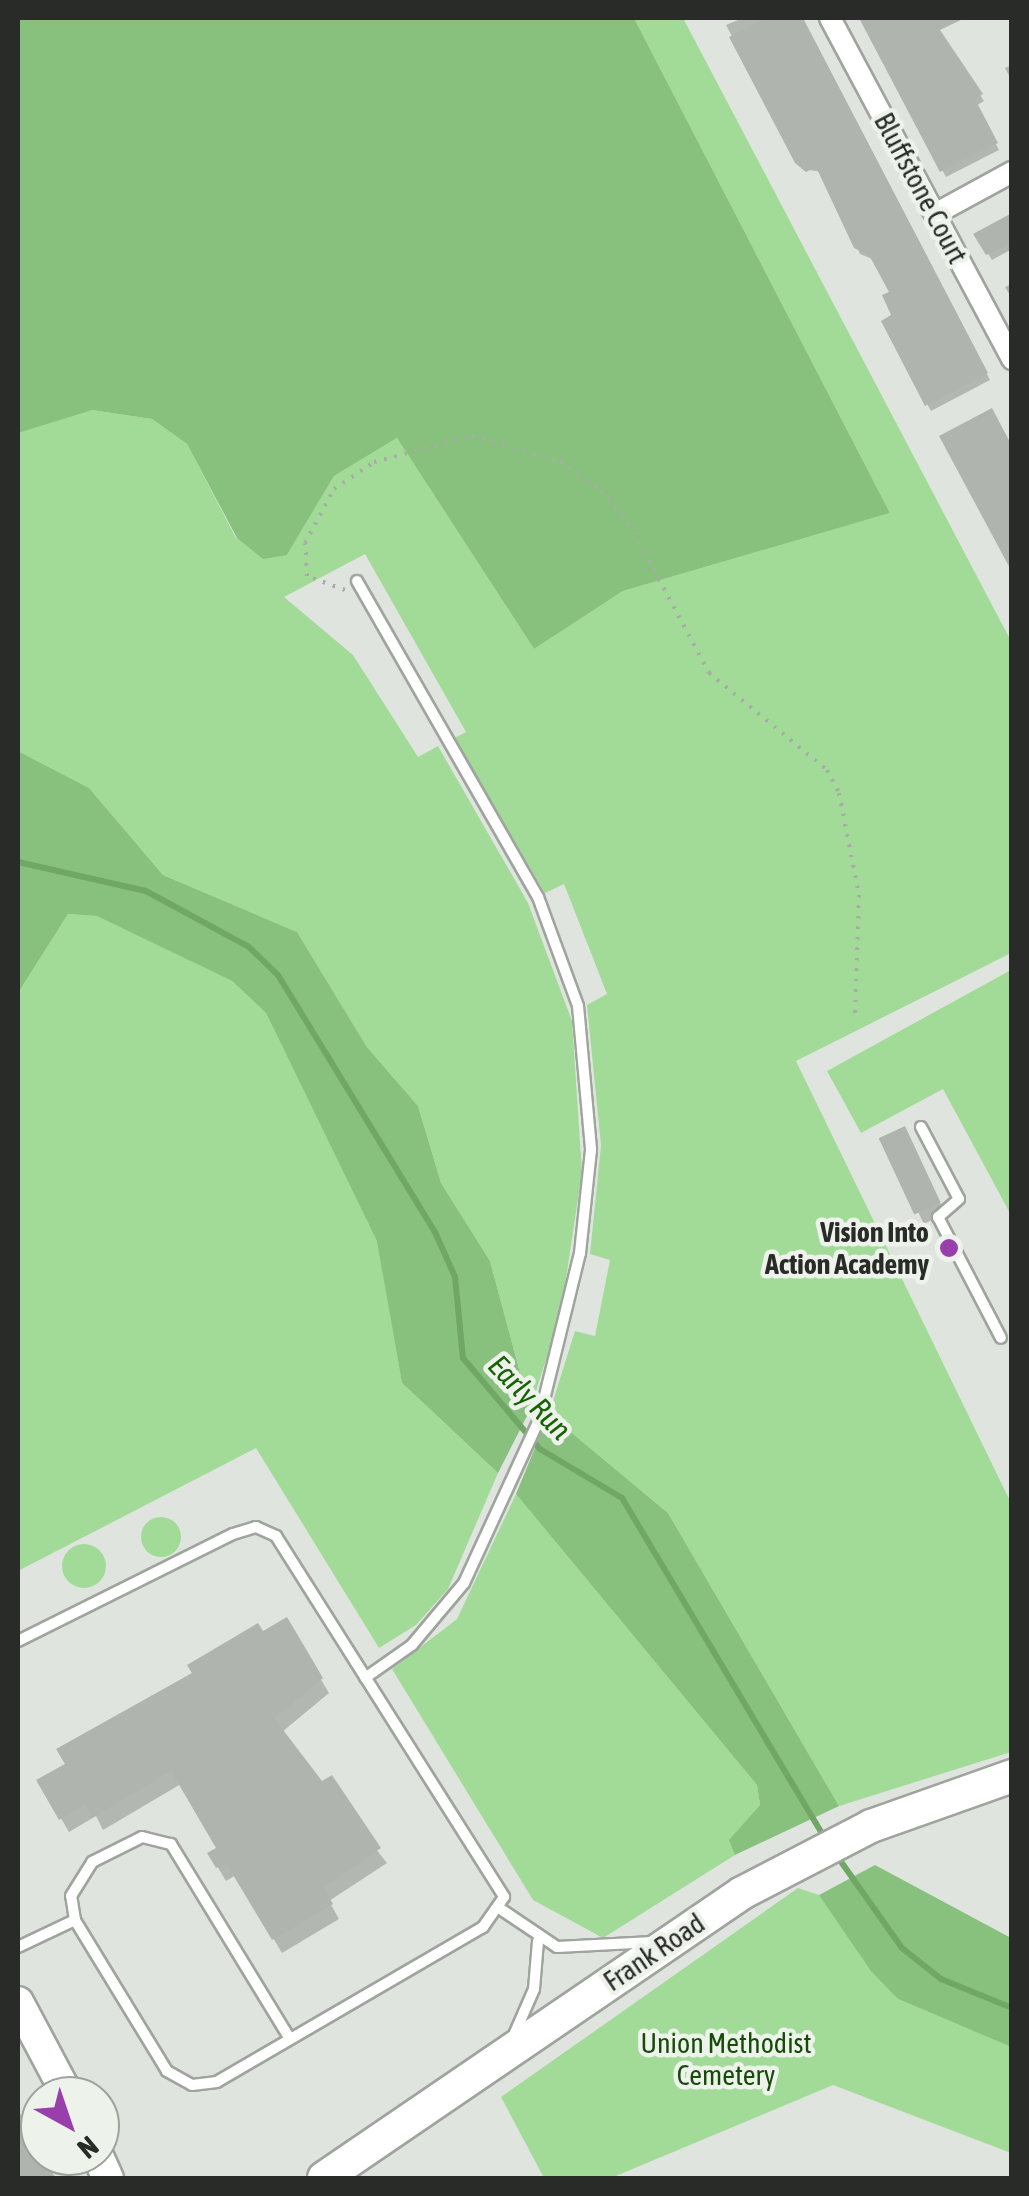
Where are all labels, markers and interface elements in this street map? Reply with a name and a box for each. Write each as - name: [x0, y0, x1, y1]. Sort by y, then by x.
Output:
- street label: Bluffstone Court: [867, 107, 975, 269]
- place label: Vision Into Action Academy: [765, 1215, 929, 1281]
- marker: Vision Into Action Academy: [938, 1237, 960, 1259]
- water label: Early Run: [481, 1347, 579, 1447]
- street label: Frank Road: [597, 1906, 711, 1998]
- park label: Union Methodist Cemetery: [640, 2026, 812, 2092]
- north arrow: [20, 2076, 120, 2176]
- text: N: [71, 2130, 105, 2165]

